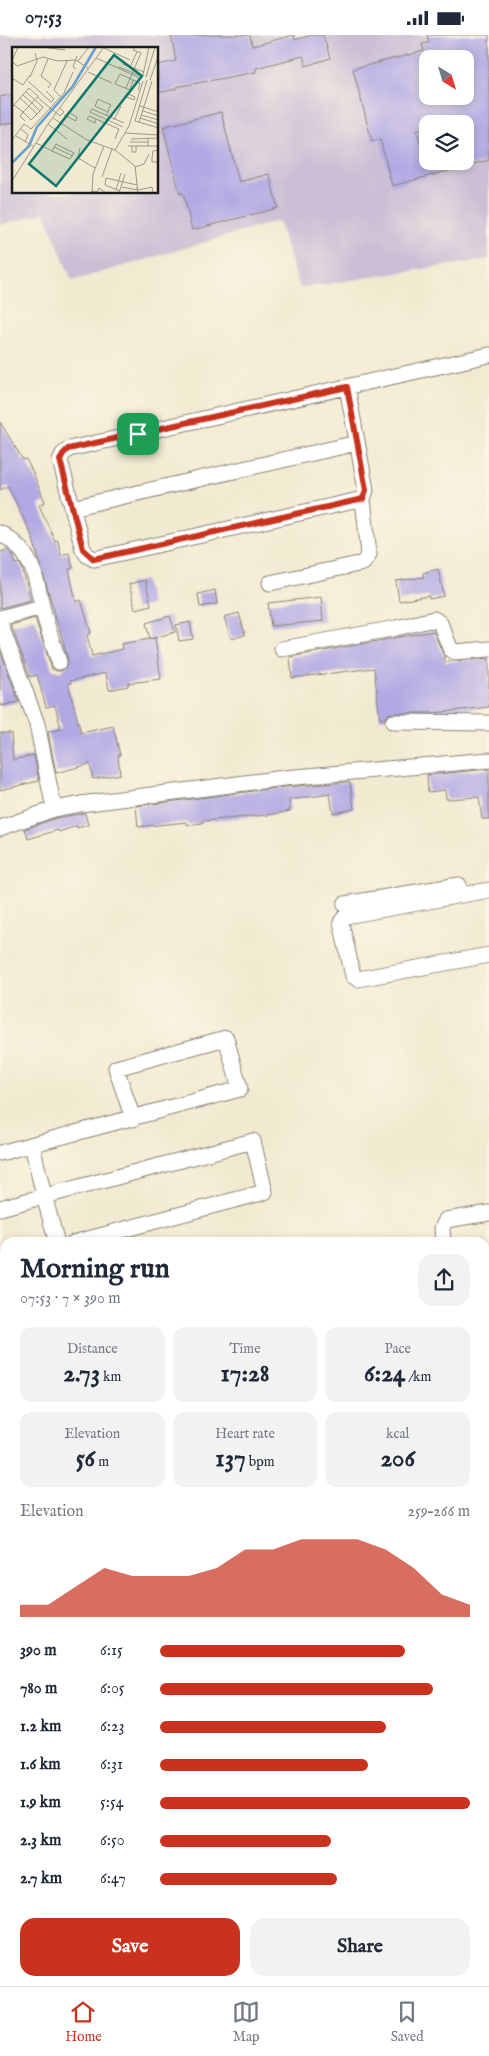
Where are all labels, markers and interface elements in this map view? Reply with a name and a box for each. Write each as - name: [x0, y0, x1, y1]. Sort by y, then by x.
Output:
- text: 07:53: [25, 6, 62, 30]
- inset map: [12, 47, 159, 194]
- north arrow: [419, 50, 474, 105]
- map controls: [419, 50, 474, 170]
- button: layers: [419, 115, 474, 170]
- pin: [117, 413, 159, 455]
- icon: arrive: [124, 420, 152, 448]
- text: Morning run: [20, 1252, 170, 1287]
- button: share: [418, 1254, 470, 1306]
- text: 07:53 · 7 × 390 m: [20, 1289, 121, 1309]
- text: Distance: [67, 1340, 118, 1358]
- text: Time: [229, 1340, 261, 1358]
- text: Pace: [384, 1340, 411, 1358]
- text: 2.73: [63, 1358, 100, 1390]
- text: 17:28: [220, 1358, 270, 1390]
- text: 6:24: [364, 1358, 405, 1390]
- text: km: [100, 1368, 121, 1386]
- text: /km: [405, 1368, 431, 1386]
- text: Elevation: [65, 1425, 120, 1443]
- text: Heart rate: [215, 1425, 275, 1443]
- text: kcal: [386, 1425, 409, 1443]
- text: 56: [76, 1443, 95, 1475]
- text: 137: [215, 1443, 246, 1475]
- text: 206: [380, 1443, 415, 1475]
- text: m: [95, 1453, 109, 1471]
- text: bpm: [246, 1453, 275, 1471]
- text: Elevation: [20, 1502, 83, 1522]
- text: 259–266 m: [408, 1502, 470, 1522]
- text: 390 m: [20, 1641, 57, 1661]
- text: 6:15: [100, 1641, 123, 1661]
- text: 780 m: [20, 1679, 57, 1699]
- text: 6:05: [100, 1679, 125, 1699]
- text: 1.2 km: [20, 1717, 61, 1737]
- text: 6:23: [100, 1717, 124, 1737]
- text: 1.6 km: [20, 1755, 61, 1775]
- text: 6:31: [100, 1755, 123, 1775]
- text: 1.9 km: [20, 1793, 61, 1813]
- text: 5:54: [100, 1793, 124, 1813]
- text: 2.3 km: [20, 1831, 61, 1851]
- text: 6:50: [100, 1831, 125, 1851]
- text: 2.7 km: [20, 1869, 62, 1889]
- text: 6:47: [100, 1869, 126, 1889]
- button: Save: [20, 1918, 240, 1976]
- button: Share: [250, 1918, 470, 1976]
- tab: Home: [65, 1998, 102, 2046]
- tab: Map: [232, 1998, 260, 2046]
- tab: Saved: [391, 1998, 424, 2046]

